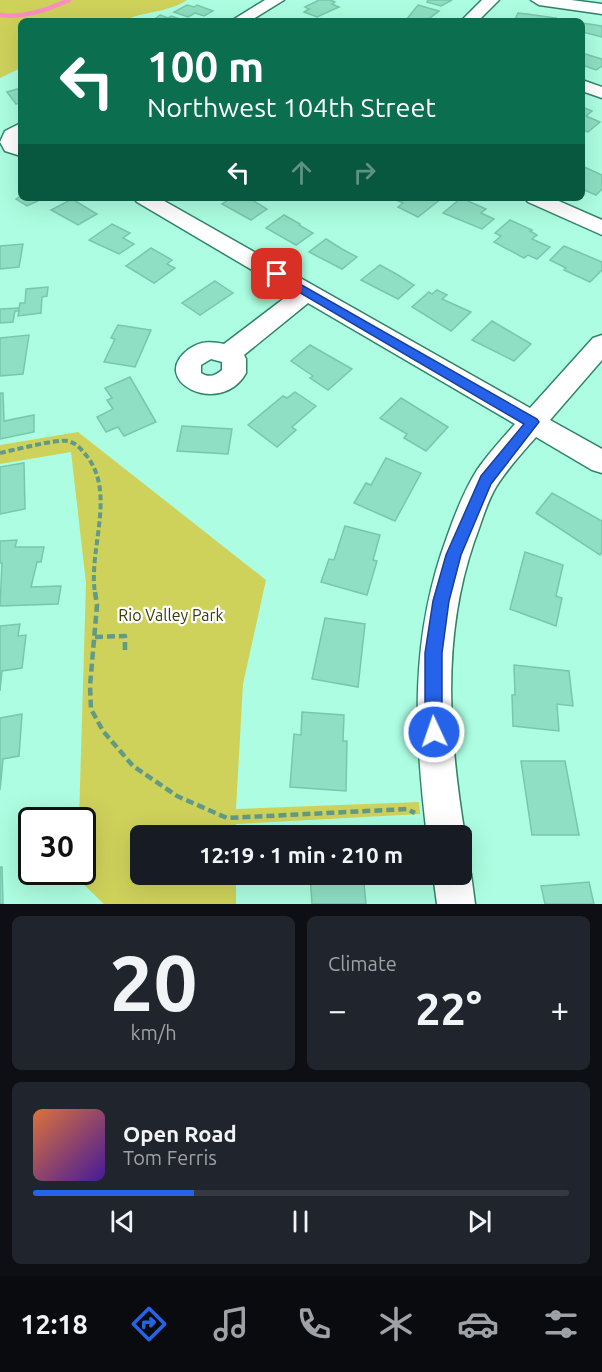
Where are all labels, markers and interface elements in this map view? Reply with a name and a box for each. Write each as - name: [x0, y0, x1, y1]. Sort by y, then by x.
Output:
- icon: left: [48, 42, 126, 120]
- text: 100 m: [147, 43, 264, 90]
- text: Northwest 104th Street: [147, 92, 436, 122]
- icon: left: [222, 156, 255, 189]
- icon: ahead: [285, 156, 318, 189]
- icon: right: [348, 156, 381, 189]
- pin: [251, 248, 302, 299]
- icon: arrive: [260, 257, 293, 290]
- park label: Rio Valley Park: [118, 606, 224, 624]
- position arrow: [402, 700, 466, 764]
- speed limit sign: 30: [18, 807, 96, 885]
- text: 12:19 · 1 min · 210 m: [199, 842, 403, 867]
- text: 20: [110, 938, 197, 1026]
- text: Climate: [328, 952, 397, 975]
- text: 22°: [415, 983, 482, 1034]
- text: −: [328, 991, 347, 1028]
- text: +: [550, 991, 569, 1028]
- text: km/h: [130, 1021, 177, 1044]
- text: Open Road: [123, 1121, 237, 1146]
- text: Tom Ferris: [123, 1146, 217, 1169]
- icon: previous: [106, 1205, 139, 1238]
- icon: pause: [284, 1205, 317, 1238]
- icon: next: [463, 1205, 496, 1238]
- icon: directions: [128, 1303, 170, 1345]
- icon: music: [210, 1303, 252, 1345]
- icon: phone: [293, 1303, 335, 1345]
- icon: climate: [375, 1303, 417, 1345]
- icon: car: [457, 1303, 499, 1345]
- icon: filters: [540, 1303, 582, 1345]
- text: 12:18: [20, 1309, 88, 1339]

